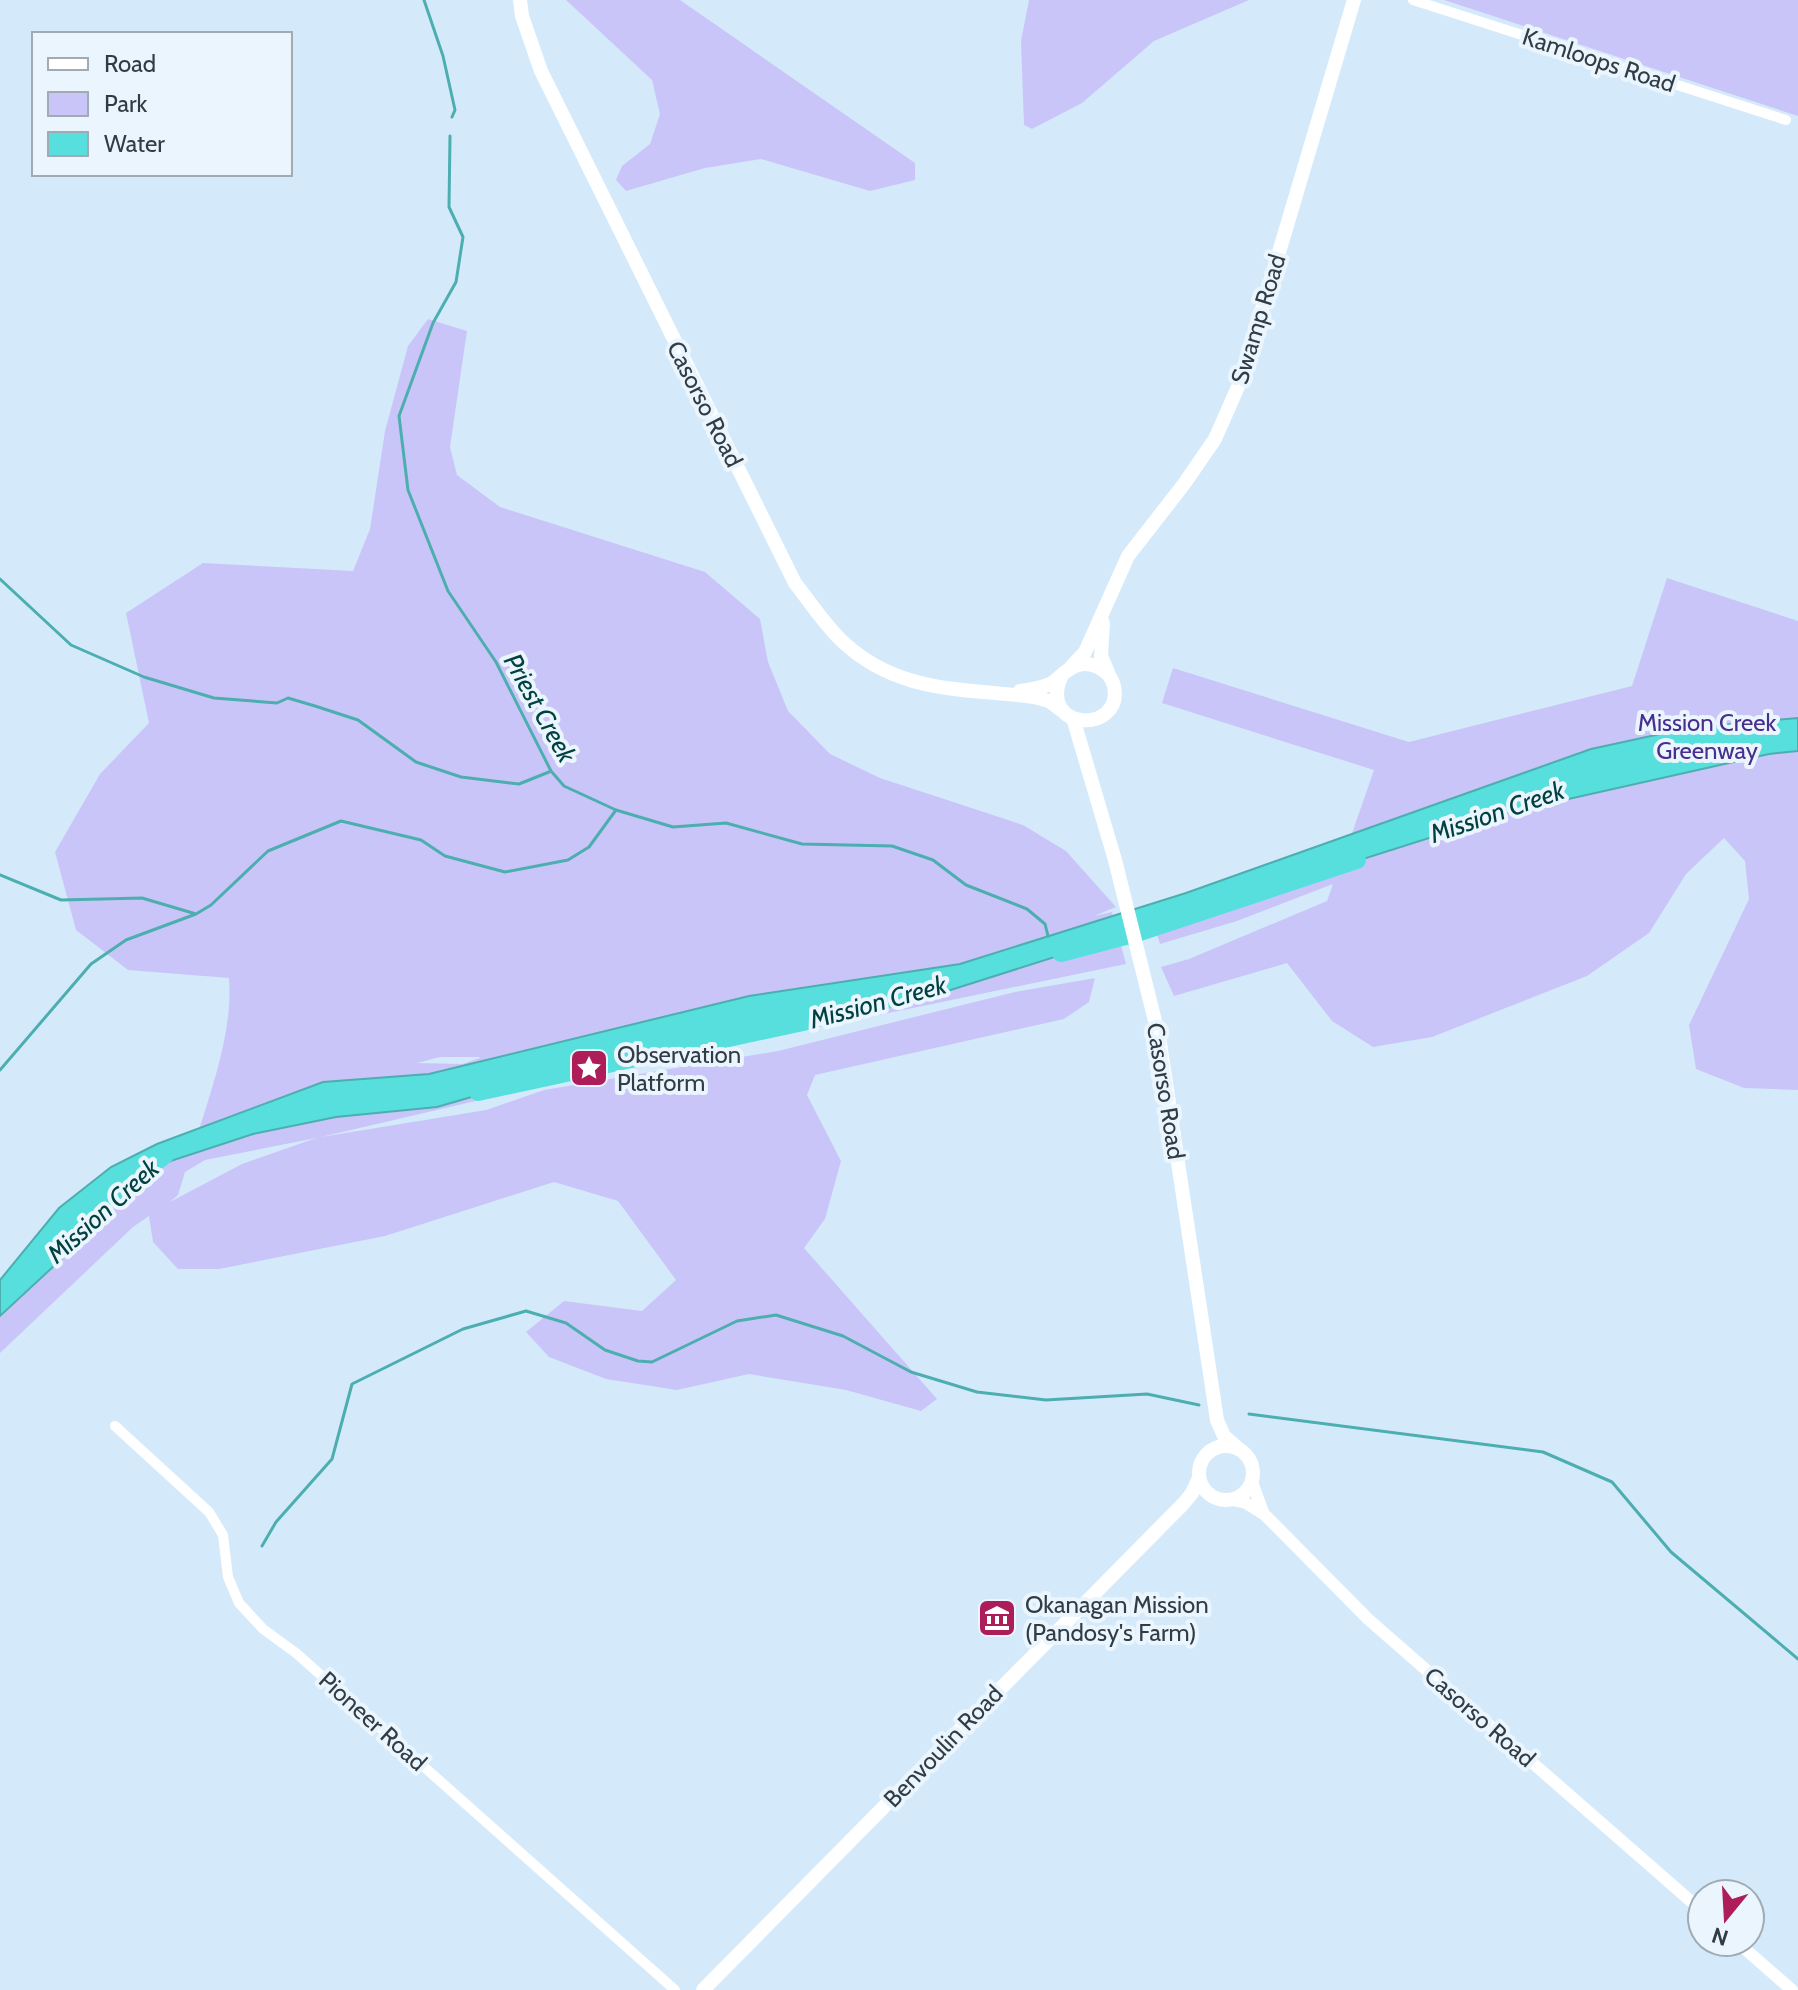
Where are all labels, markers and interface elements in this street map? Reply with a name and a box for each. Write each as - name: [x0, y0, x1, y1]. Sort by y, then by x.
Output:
- street label: Kamloops Road: [1519, 22, 1679, 98]
- legend: [32, 32, 292, 176]
- text: Road: [104, 49, 156, 78]
- text: Park: [104, 89, 147, 118]
- text: Water: [104, 129, 165, 158]
- street label: Swamp Road: [1224, 250, 1292, 388]
- street label: Casorso Road: [661, 336, 749, 472]
- water label: Priest Creek: [497, 648, 584, 769]
- park label: Mission Creek Greenway: [1638, 708, 1777, 765]
- water label: Mission Creek: [1425, 774, 1569, 850]
- water label: Mission Creek: [805, 968, 951, 1036]
- street label: Casorso Road: [1141, 1021, 1191, 1161]
- place label: Observation Platform: [617, 1040, 741, 1097]
- place icon: Observation Platform: [568, 1047, 610, 1089]
- water label: Mission Creek: [39, 1152, 166, 1270]
- place label: Okanagan Mission (Pandosy's Farm): [1025, 1590, 1209, 1647]
- museum icon: Okanagan Mission (Pandosy's Farm): [976, 1597, 1018, 1639]
- street label: Casorso Road: [1419, 1661, 1541, 1773]
- street label: Pioneer Road: [313, 1665, 433, 1777]
- street label: Benvoulin Road: [877, 1679, 1009, 1813]
- north arrow: [1686, 1878, 1766, 1958]
- text: N: [1708, 1921, 1732, 1952]

